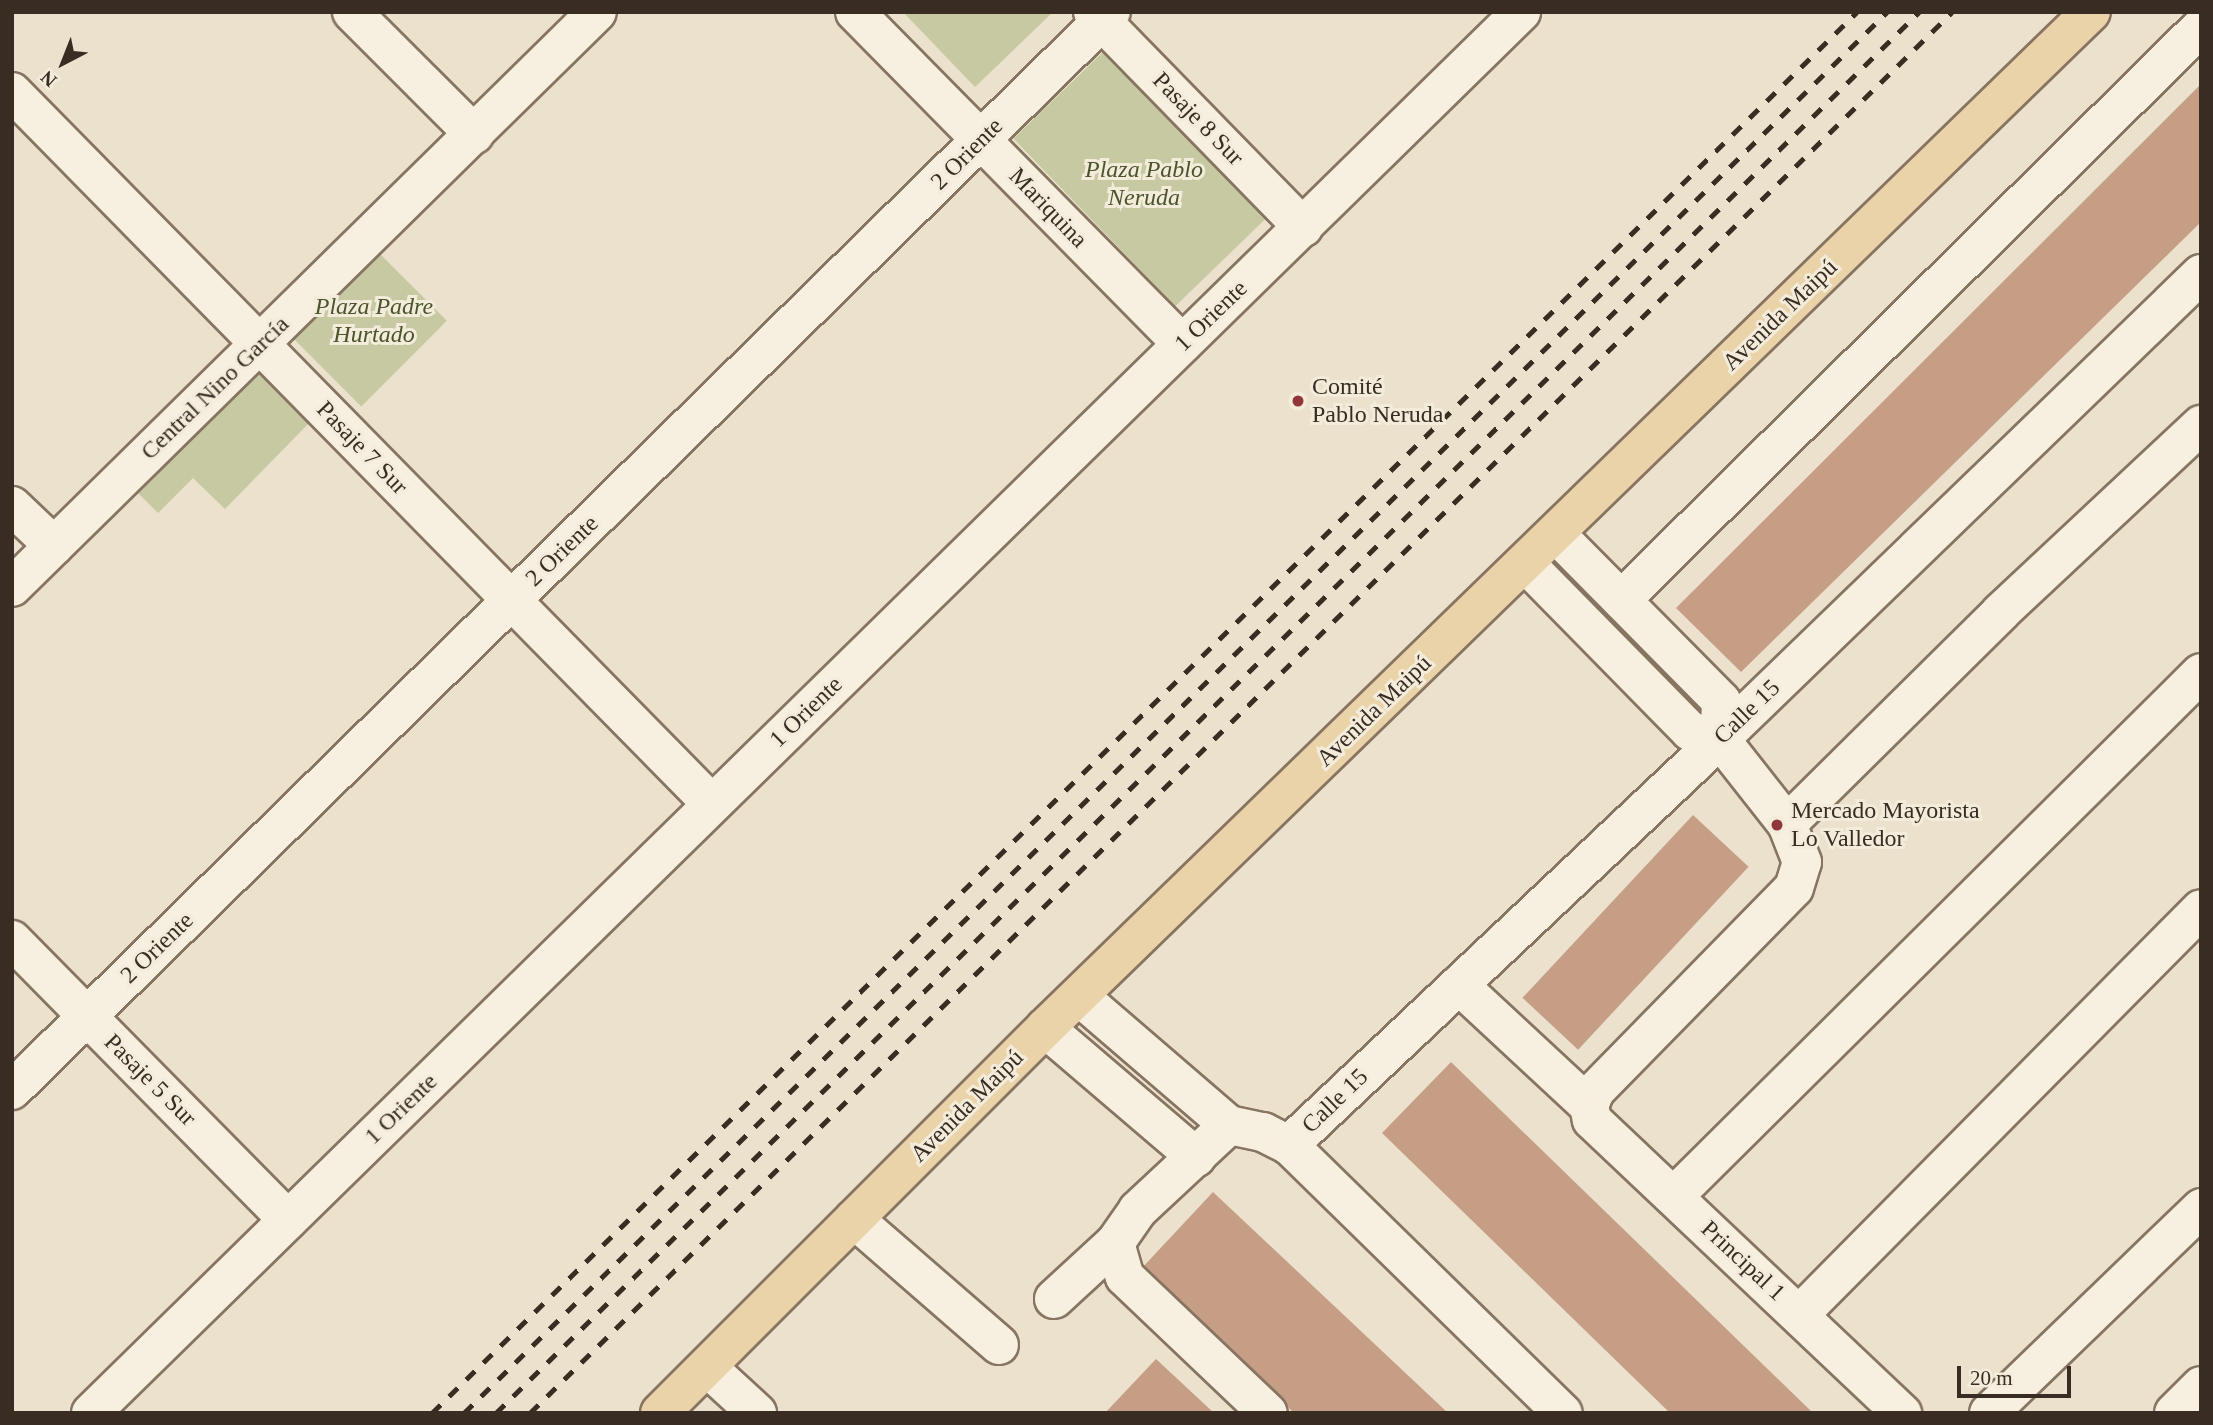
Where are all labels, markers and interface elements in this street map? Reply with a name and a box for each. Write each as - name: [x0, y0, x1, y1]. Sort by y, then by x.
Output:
- north arrow: [28, 28, 98, 98]
- street label: Pasaje 8 Sur: [1146, 66, 1250, 172]
- text: N: [36, 67, 61, 91]
- street label: 2 Oriente: [925, 112, 1009, 196]
- park label: Plaza Pablo Neruda: [1085, 156, 1203, 212]
- street label: Mariquina: [1003, 162, 1093, 254]
- street label: Avenida Maipú: [1717, 253, 1843, 377]
- street label: 1 Oriente: [1169, 274, 1253, 358]
- park label: Plaza Padre Hurtado: [315, 293, 433, 349]
- street label: Central Nino García: [135, 310, 295, 466]
- place label: Comité Pablo Neruda: [1312, 373, 1443, 429]
- marker: Comité Pablo Neruda: [1290, 393, 1306, 409]
- street label: Pasaje 7 Sur: [310, 395, 414, 501]
- street label: 2 Oriente: [520, 509, 604, 593]
- street label: Avenida Maipú: [1311, 649, 1437, 773]
- street label: 1 Oriente: [764, 670, 848, 754]
- street label: Calle 15: [1708, 674, 1786, 750]
- place label: Mercado Mayorista Lo Valledor: [1791, 797, 1980, 853]
- marker: Mercado Mayorista Lo Valledor: [1769, 817, 1785, 833]
- street label: 2 Oriente: [115, 906, 199, 990]
- street label: Pasaje 5 Sur: [98, 1028, 202, 1132]
- street label: Avenida Maipú: [904, 1043, 1030, 1169]
- street label: Calle 15: [1296, 1063, 1374, 1139]
- street label: 1 Oriente: [359, 1067, 443, 1151]
- street label: Principal 1: [1695, 1215, 1791, 1307]
- scale bar: [1961, 1352, 2075, 1396]
- text: 20 m: [1970, 1366, 2013, 1390]

